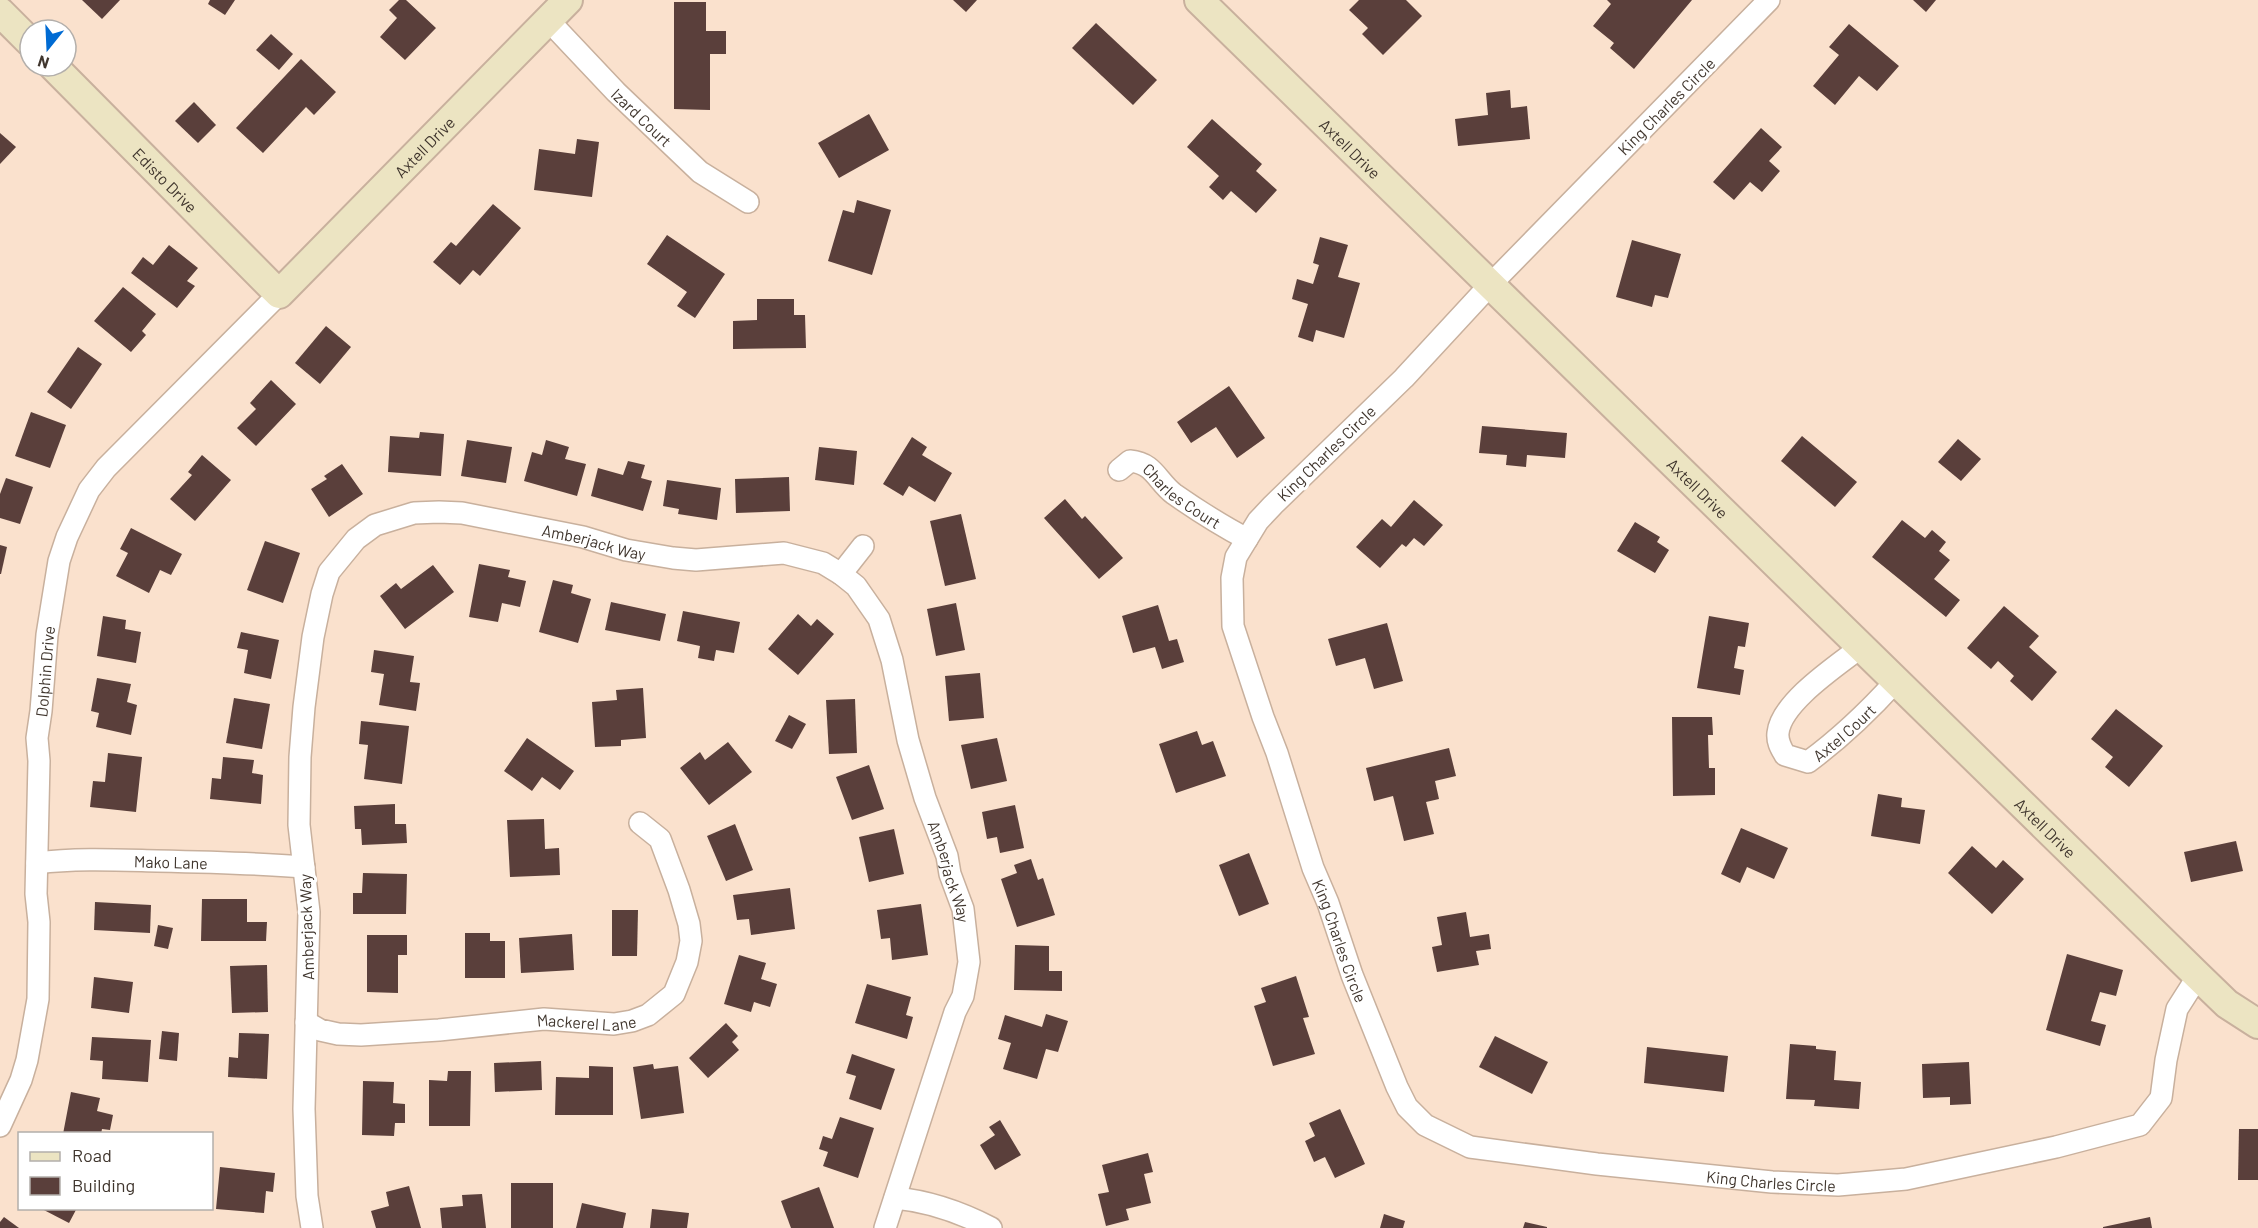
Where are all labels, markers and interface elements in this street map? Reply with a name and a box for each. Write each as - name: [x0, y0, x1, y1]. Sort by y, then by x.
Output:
- north arrow: [18, 18, 78, 78]
- text: N: [35, 52, 51, 73]
- street label: King Charles Circle: [1613, 53, 1719, 159]
- street label: Izard Court: [608, 84, 676, 150]
- street label: Axtell Drive: [390, 112, 458, 181]
- street label: Axtell Drive: [1316, 114, 1385, 182]
- street label: Edisto Drive: [130, 143, 202, 216]
- street label: King Charles Circle: [1273, 401, 1379, 505]
- street label: Axtell Drive: [1664, 454, 1733, 522]
- street label: Charles Court: [1140, 458, 1224, 532]
- street label: Amberjack Way: [540, 520, 648, 563]
- street label: Dolphin Drive: [31, 624, 58, 718]
- street label: Axtel Court: [1809, 700, 1879, 765]
- street label: Axtell Drive: [2011, 793, 2080, 861]
- street label: Amberjack Way: [925, 818, 974, 924]
- street label: Mako Lane: [134, 851, 208, 872]
- street label: Amberjack Way: [295, 873, 317, 980]
- street label: King Charles Circle: [1309, 876, 1371, 1005]
- street label: Mackerel Lane: [536, 1009, 638, 1034]
- legend: [18, 1132, 213, 1210]
- text: Road: [72, 1144, 112, 1166]
- street label: King Charles Circle: [1705, 1166, 1836, 1194]
- text: Building: [72, 1174, 135, 1196]

